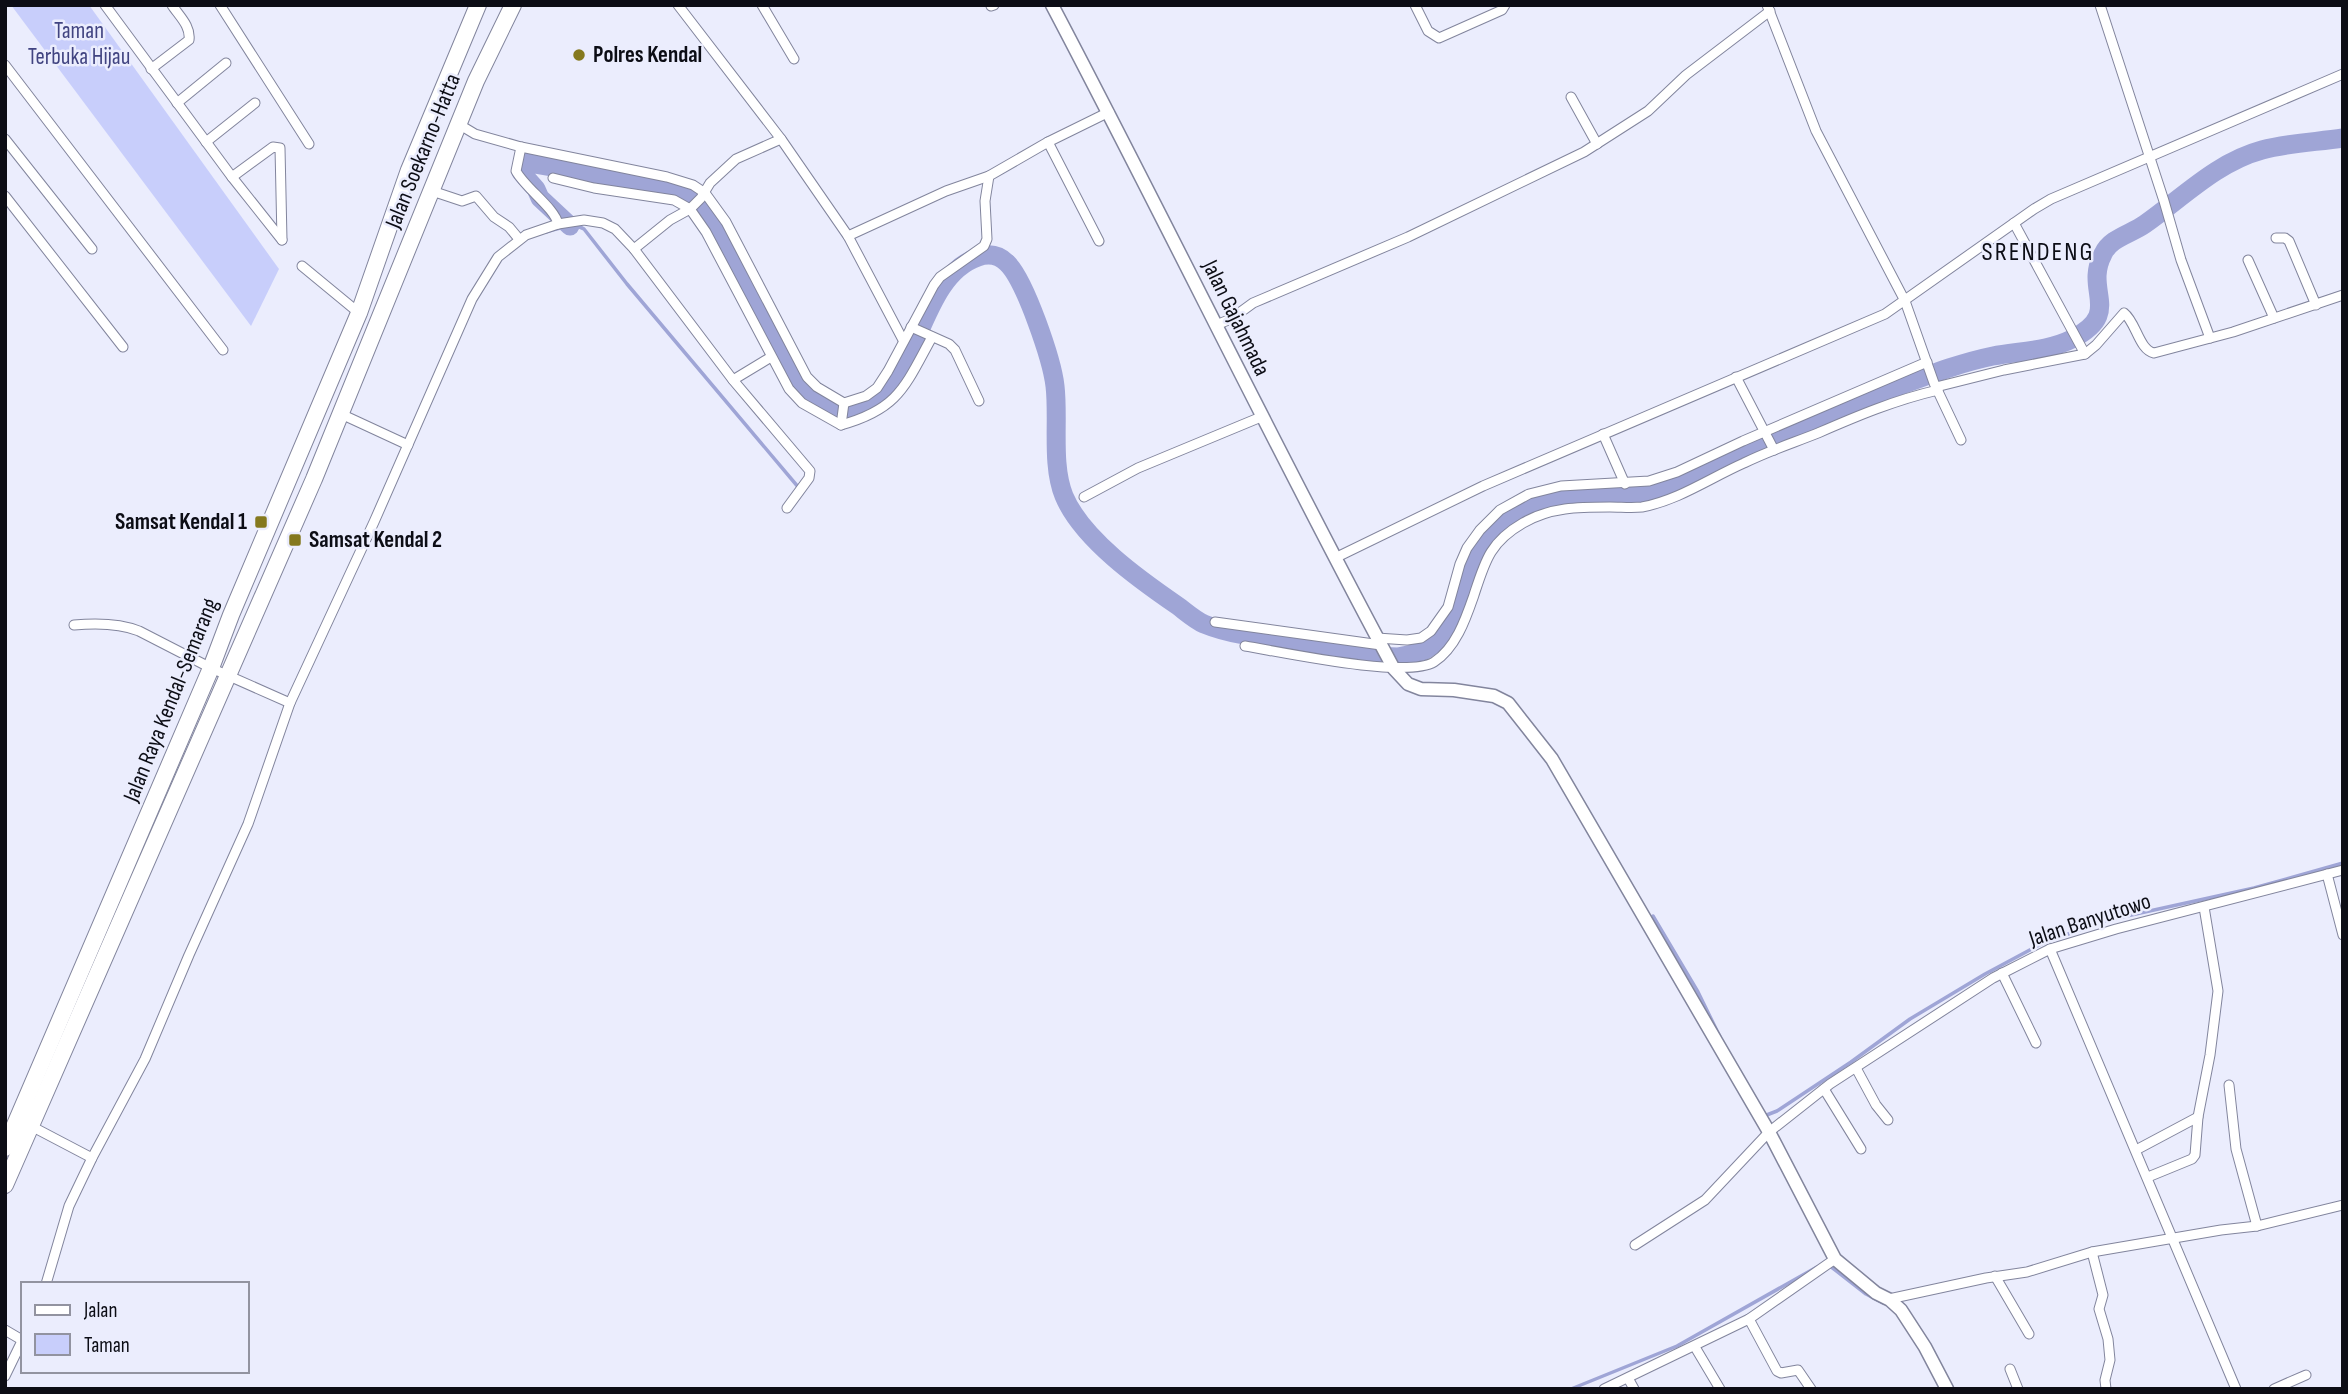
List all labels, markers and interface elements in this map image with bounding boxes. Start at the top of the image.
park label: Taman Terbuka Hijau [28,17,130,71]
place label: Polres Kendal [593,41,702,69]
marker: Polres Kendal [571,47,587,63]
street label: Jalan Soekarno-Hatta [379,70,467,233]
district label: SRENDENG [1982,237,2094,268]
street label: Jalan Gajahmada [1196,255,1276,380]
place label: Samsat Kendal 1 [115,508,247,536]
marker: Samsat Kendal 1 [253,514,269,530]
place label: Samsat Kendal 2 [309,526,442,554]
marker: Samsat Kendal 2 [287,532,303,548]
street label: Jalan Raya Kendal-Semarang [117,594,225,807]
street label: Jalan Banyutowo [2025,887,2154,953]
legend [21,1282,248,1373]
text: Jalan [83,1298,117,1323]
text: Taman [84,1333,130,1358]

